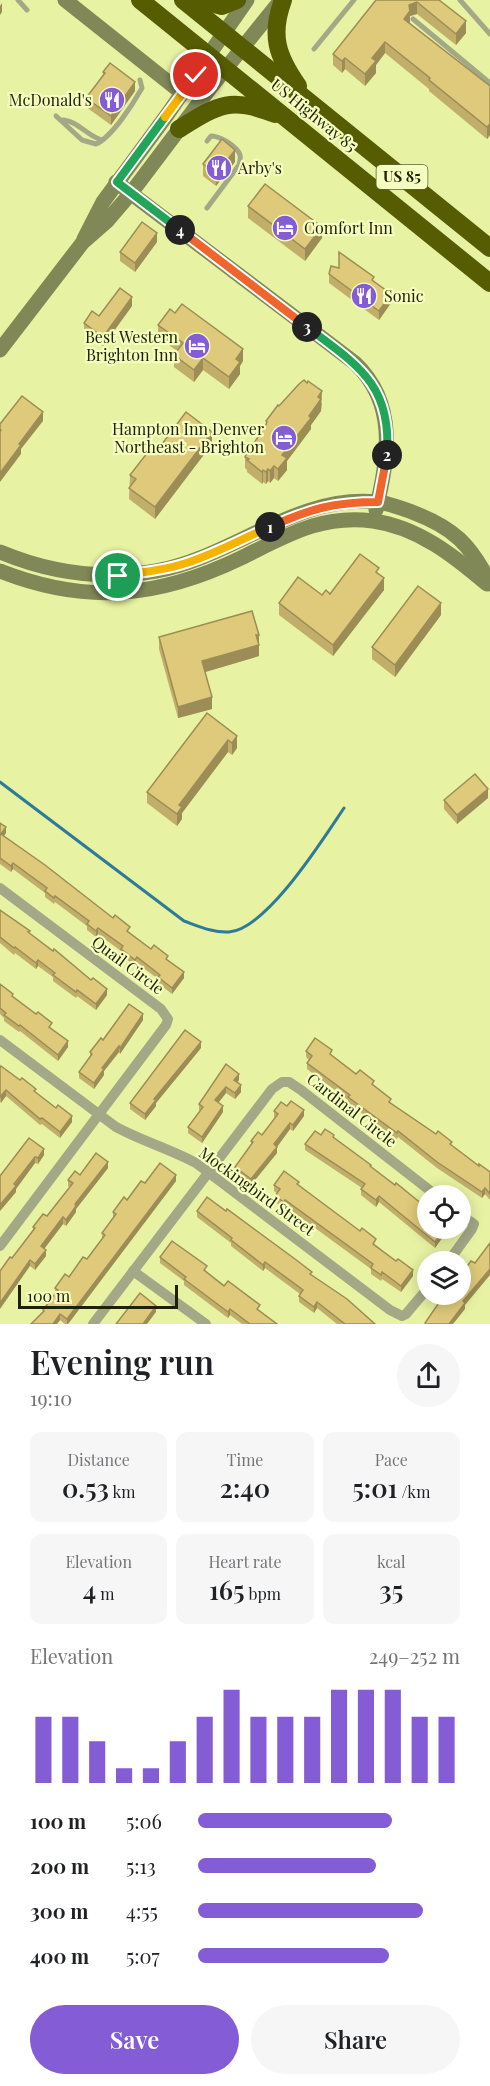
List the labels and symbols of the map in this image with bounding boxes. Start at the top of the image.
pin [170,49,221,100]
street label: US Highway 85 [267,73,362,156]
restaurant icon: McDonald's [97,85,127,115]
place label: McDonald's [9,89,92,110]
restaurant icon: Arby's [204,153,234,183]
place label: Arby's [237,157,282,178]
road number: US 85 [376,165,428,189]
hotel icon: Comfort Inn [270,213,300,243]
pin: 4 [165,215,195,245]
place label: Comfort Inn [304,217,393,238]
restaurant icon: Sonic [349,281,379,311]
place label: Sonic [384,285,424,306]
pin: 3 [292,312,322,342]
place label: Best Western Brighton Inn [85,326,178,365]
hotel icon: Best Western Brighton Inn [182,331,212,361]
place label: Hampton Inn Denver Northeast - Brighton [112,418,264,457]
hotel icon: Hampton Inn Denver Northeast - Brighton [269,423,299,453]
pin: 2 [372,440,402,470]
pin: 1 [255,512,285,542]
pin [92,550,143,601]
street label: Quail Circle [88,931,169,999]
street label: Cardinal Circle [303,1068,402,1151]
street label: Mockingbird Street [195,1141,320,1240]
scale bar [18,1282,178,1310]

